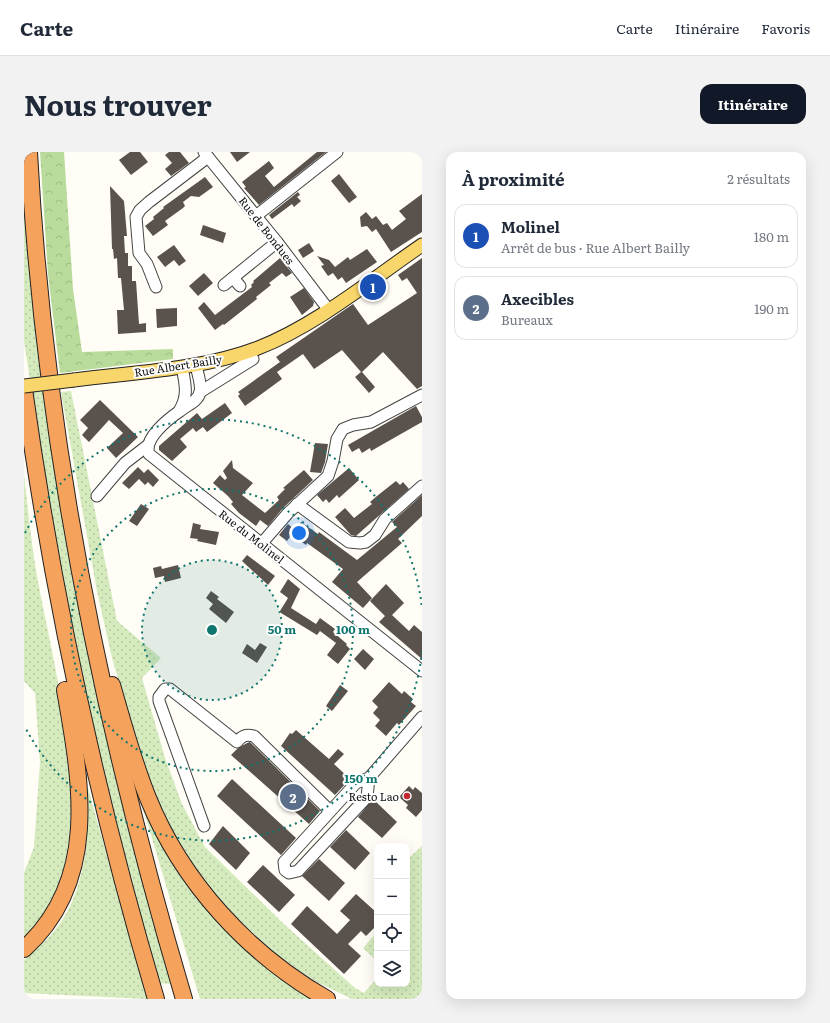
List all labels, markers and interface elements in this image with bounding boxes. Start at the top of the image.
text: Carte [20,14,73,42]
text: Carte [616,18,653,38]
text: Itinéraire [675,18,739,38]
text: Favoris [761,18,810,38]
text: Nous trouver [24,83,212,125]
button: Itinéraire [700,84,806,124]
text: À proximité [462,166,565,191]
text: 2 résultats [727,169,790,188]
street label: Rue de Bondues [236,193,298,267]
text: Molinel [501,215,560,238]
text: 1 [473,227,479,246]
text: 180 m [754,227,789,246]
text: Arrêt de bus · Rue Albert Bailly [501,238,690,257]
pin: 1 [360,272,386,302]
text: Axecibles [501,287,574,310]
text: 2 [473,299,479,318]
text: 190 m [754,299,789,318]
text: Bureaux [501,310,553,329]
street label: Rue Albert Bailly [133,350,224,380]
street label: Rue du Molinel [216,505,288,567]
your location [289,523,309,543]
text: 50 m [268,620,296,638]
text: 100 m [336,620,370,638]
centre of rings [205,623,219,637]
text: 150 m [344,769,378,787]
pin: 2 [280,782,306,812]
place label: Resto Lao [349,788,399,804]
marker: Resto Lao [402,791,412,801]
map controls [374,843,410,987]
button: + [374,843,410,879]
button: − [374,879,410,915]
button: locate [374,915,410,951]
button: layers [374,951,410,987]

